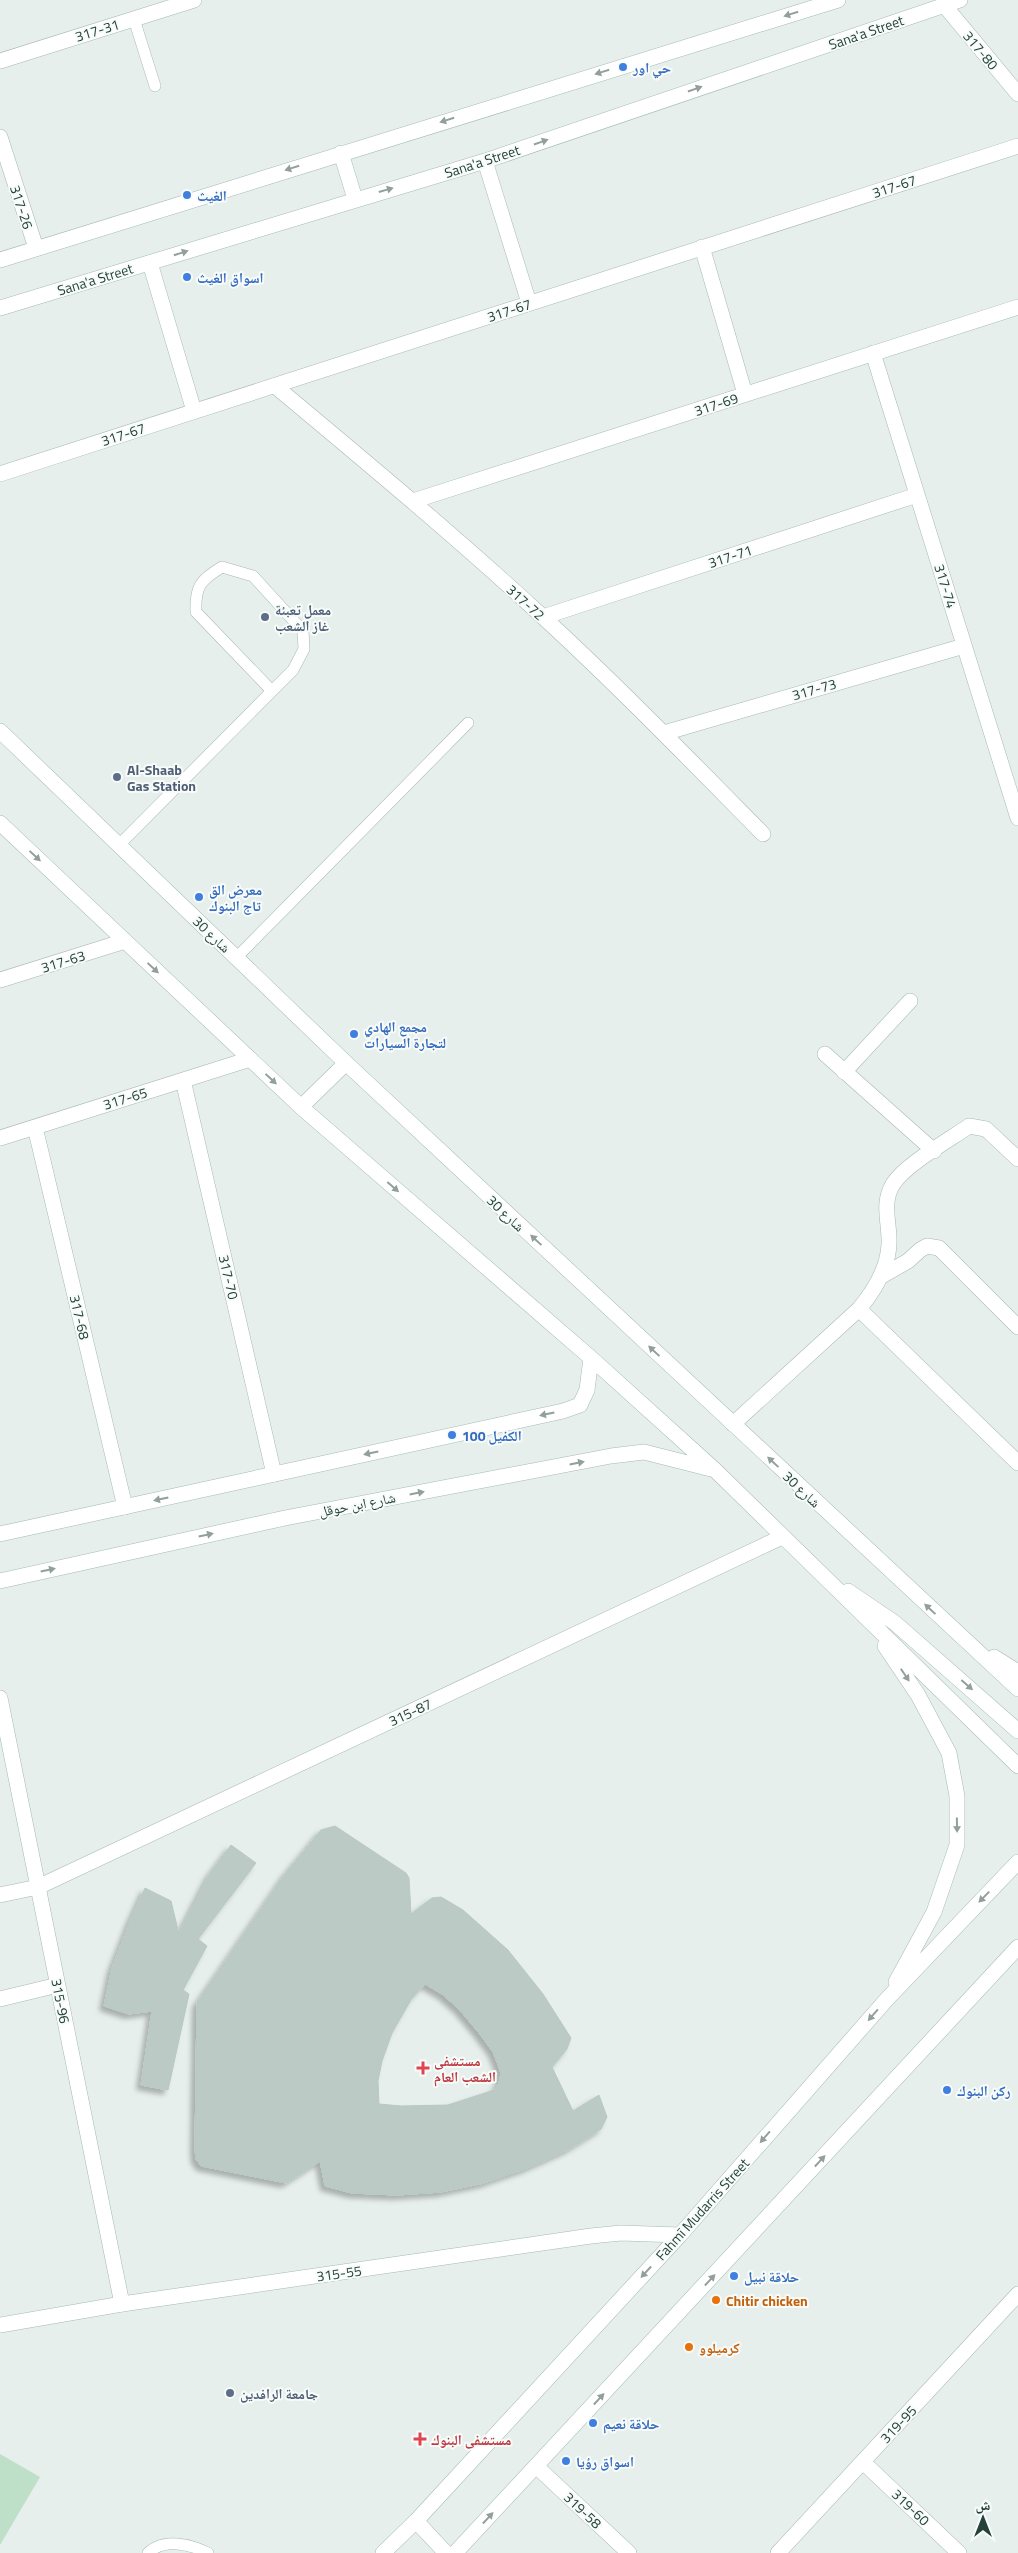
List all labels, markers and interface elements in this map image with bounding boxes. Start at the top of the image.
street label: Sana'a Street [826,9,906,55]
one-way arrow [784,11,799,19]
street label: 317-31 [72,13,122,47]
street label: 317-80 [958,26,1004,74]
place label: حي اور [632,57,671,79]
marker: حي اور [617,61,629,73]
one-way arrow [595,69,610,77]
one-way arrow [688,85,703,93]
one-way arrow [439,117,454,125]
one-way arrow [534,137,549,145]
street label: Sana'a Street [442,139,522,183]
one-way arrow [284,165,299,173]
street label: 317-67 [869,169,919,203]
street label: 317-26 [5,182,39,232]
place label: الغيث [197,185,227,206]
one-way arrow [379,186,394,194]
marker: الغيث [181,189,193,201]
one-way arrow [173,249,188,257]
street label: Sana'a Street [55,258,136,300]
place label: اسواق الغيث [197,267,264,288]
marker: اسواق الغيث [181,271,193,283]
street label: 317-67 [484,293,534,327]
street label: 317-69 [691,387,741,421]
street label: 317-67 [98,417,148,451]
street label: 317-71 [705,539,755,573]
street label: 317-74 [929,561,963,611]
street label: 317-72 [502,579,550,625]
place label: معمل تعبئة غاز الشعب [275,599,331,636]
marker: معمل تعبئة غاز الشعب [259,611,271,623]
street label: 317-73 [789,673,839,705]
place label: Al-Shaab Gas Station [127,759,196,796]
marker: Al-Shaab Gas Station [111,771,123,783]
one-way arrow [29,850,41,862]
place label: معرض الق تاج البنوك [209,879,262,916]
marker: معرض الق تاج البنوك [193,891,205,903]
street label: شارع 30 [188,911,236,957]
street label: 317-63 [38,944,88,978]
one-way arrow [147,962,159,974]
place label: مجمع الهادي لتجارة السيارات [364,1016,446,1053]
marker: مجمع الهادي لتجارة السيارات [348,1028,360,1040]
one-way arrow [265,1073,277,1085]
street label: 317-65 [100,1081,150,1115]
one-way arrow [387,1181,399,1193]
street label: شارع 30 [482,1190,530,1236]
one-way arrow [530,1234,542,1246]
street label: 317-70 [214,1253,244,1302]
street label: 317-68 [65,1293,95,1342]
one-way arrow [649,1345,661,1357]
one-way arrow [538,1411,554,1419]
place label: الكفيل 100 [462,1425,522,1446]
marker: الكفيل 100 [446,1429,458,1441]
one-way arrow [363,1449,378,1457]
one-way arrow [768,1456,780,1468]
one-way arrow [569,1458,585,1466]
street label: شارع 30 [778,1466,826,1512]
street label: شارع ابن حوقل [317,1486,397,1522]
one-way arrow [410,1489,425,1497]
one-way arrow [153,1495,168,1503]
one-way arrow [199,1531,215,1539]
one-way arrow [40,1566,55,1574]
one-way arrow [925,1603,937,1615]
one-way arrow [900,1668,910,1682]
one-way arrow [960,1680,973,1691]
street label: 315-87 [385,1693,435,1731]
one-way arrow [953,1818,961,1834]
one-way arrow [978,1891,990,1903]
street label: 315-96 [46,1977,76,2025]
one-way arrow [867,2009,878,2022]
place label: مستشفى الشعب العام [434,2050,496,2087]
marker: مستشفى الشعب العام [416,2061,430,2075]
place label: ركن البنوك [957,2080,1011,2101]
marker: ركن البنوك [941,2084,953,2096]
one-way arrow [760,2131,771,2144]
street label: Fahmī Mudarris Street [650,2153,754,2265]
one-way arrow [814,2155,826,2167]
street label: 315-55 [315,2259,363,2287]
one-way arrow [640,2266,652,2278]
place label: حلاقة نبيل [744,2266,799,2287]
marker: حلاقة نبيل [728,2270,740,2282]
one-way arrow [704,2274,716,2286]
place label: Chitir chicken [726,2290,808,2311]
marker: Chitir chicken [710,2294,722,2306]
place label: كرميلوو [699,2337,740,2358]
marker: كرميلوو [683,2341,695,2353]
place label: جامعة الرافدين [240,2383,318,2404]
marker: جامعة الرافدين [224,2387,236,2399]
one-way arrow [593,2393,605,2405]
street label: 319-95 [875,2400,921,2448]
place label: حلاقة نعيم [603,2413,659,2434]
marker: حلاقة نعيم [587,2417,599,2429]
place label: مستشفى البنوك [431,2429,511,2450]
marker: مستشفى البنوك [413,2432,427,2446]
place label: اسواق رؤيا [576,2451,634,2472]
marker: اسواق رؤيا [560,2455,572,2467]
street label: 319-60 [887,2484,935,2530]
street label: 319-58 [559,2487,607,2533]
north arrow [958,2493,1008,2543]
text: ش [976,2494,991,2515]
one-way arrow [482,2512,494,2524]

